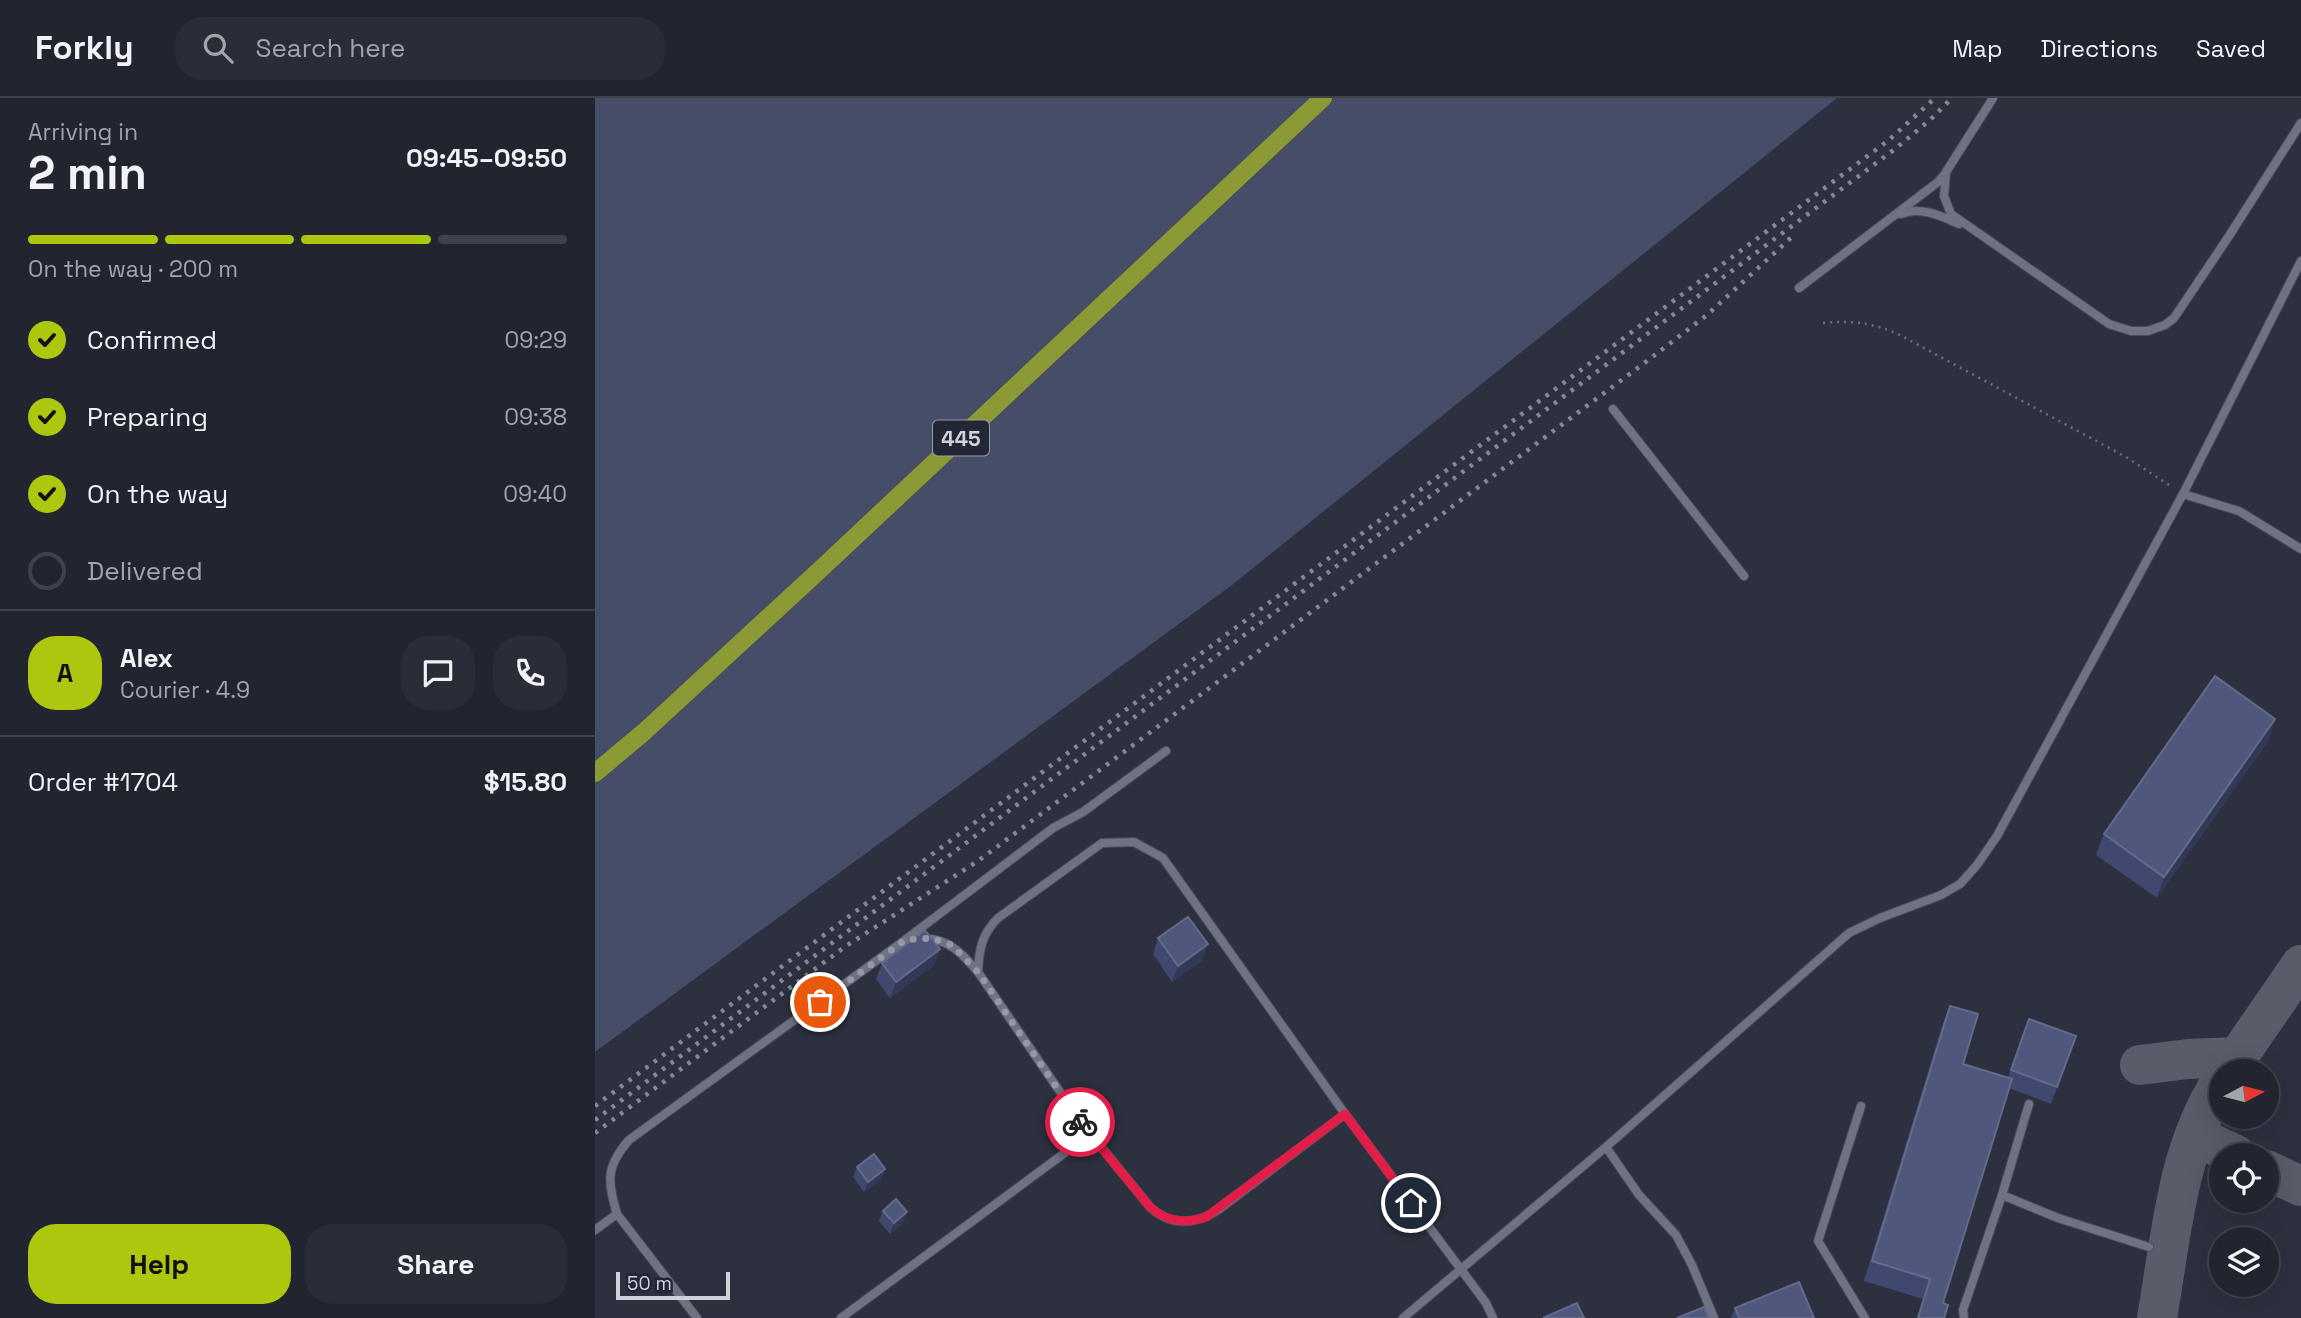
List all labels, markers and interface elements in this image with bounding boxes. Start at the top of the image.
search box [175,17,665,80]
text: Forkly [35,27,133,69]
icon: search [199,29,237,67]
text: Search here [255,31,405,65]
text: Map [1952,33,2002,64]
text: Directions [2040,33,2158,64]
text: Saved [2196,33,2266,64]
text: Arriving in [28,117,138,147]
text: 09:45–09:50 [406,141,567,175]
text: 2 min [28,144,147,202]
text: On the way · 200 m [28,254,238,284]
icon: check [28,321,66,359]
text: Confirmed [87,323,217,357]
text: 09:29 [504,325,567,355]
icon: check [28,398,66,436]
text: Preparing [87,400,208,434]
text: 09:38 [504,402,567,432]
road number: 445 [933,420,989,456]
icon: check [28,475,66,513]
text: On the way [87,477,228,511]
text: 09:40 [503,479,567,509]
text: Delivered [87,554,203,588]
button: chat [401,636,475,710]
button: phone [493,636,567,710]
text: Alex [120,641,173,675]
text: A [57,656,73,690]
text: Courier · 4.9 [120,675,250,705]
text: Order #1704 [28,765,178,799]
text: $15.80 [484,765,567,799]
pin [790,972,850,1032]
icon: bag [801,983,839,1021]
north arrow [2209,1059,2279,1129]
map controls [2209,1059,2279,1297]
courier [1045,1087,1115,1157]
icon: bike [1061,1103,1099,1141]
button: locate [2209,1143,2279,1213]
pin [1381,1173,1441,1233]
icon: home [1392,1184,1430,1222]
button: Help [28,1224,291,1304]
button: Share [305,1224,567,1304]
button: layers [2209,1227,2279,1297]
scale bar [616,1269,730,1301]
text: 50 m [627,1271,672,1296]

